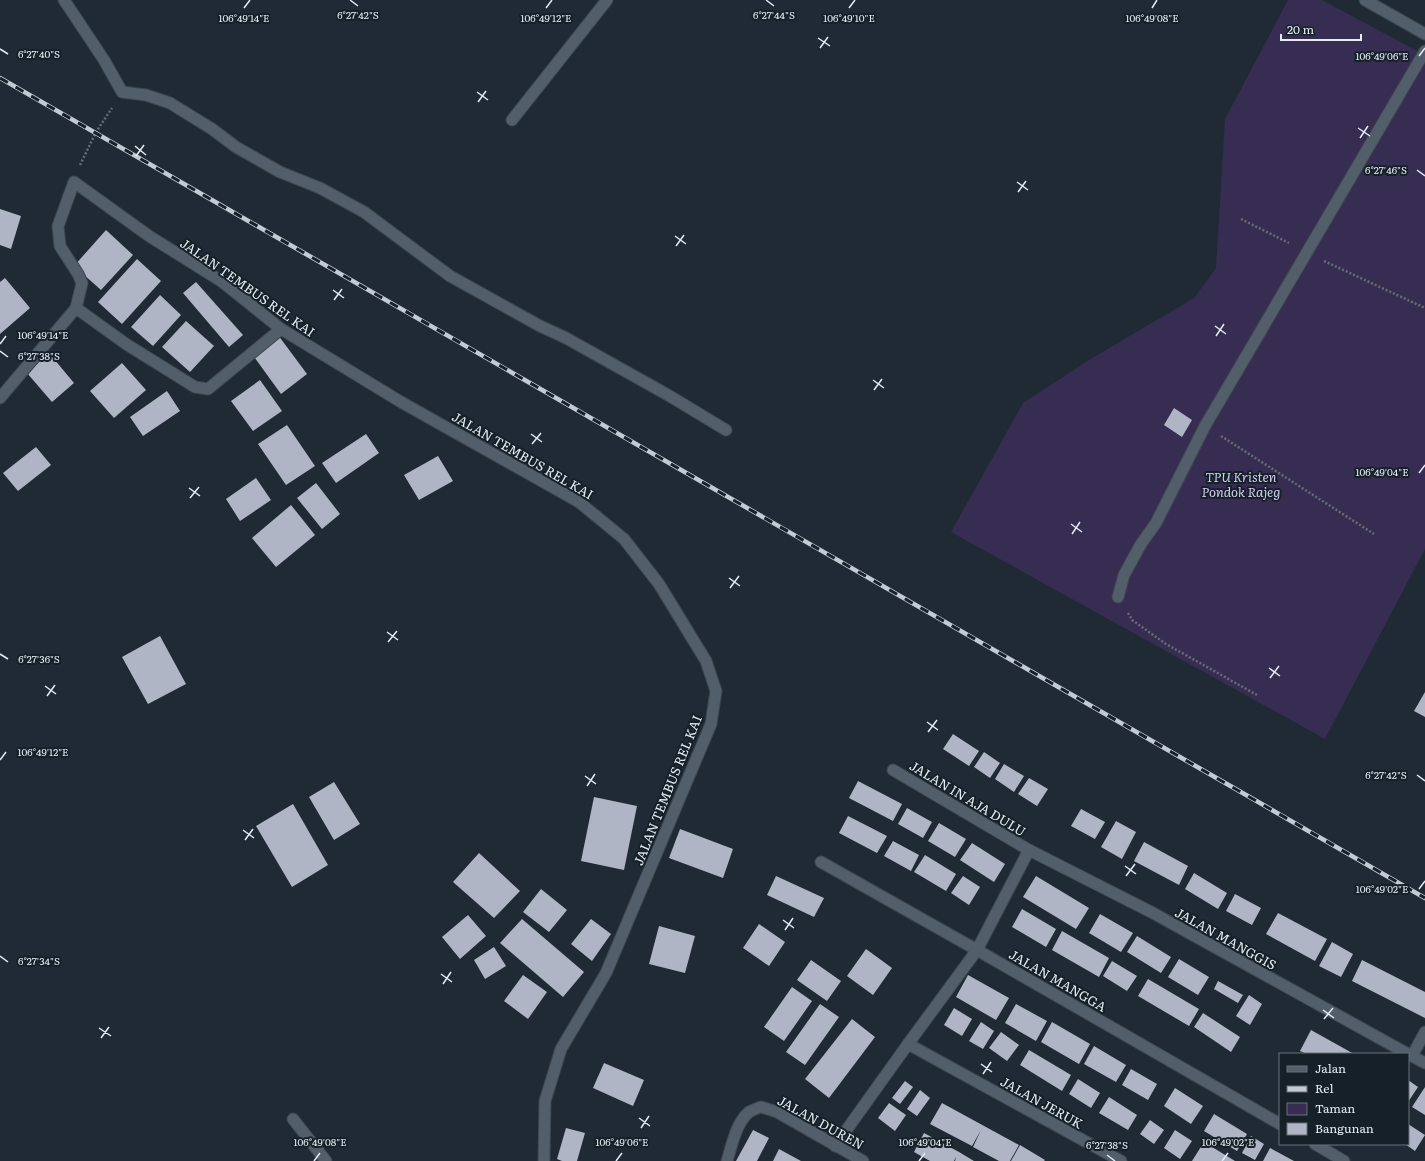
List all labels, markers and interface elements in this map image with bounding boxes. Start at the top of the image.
text: 6°27'42"S [337,7,379,22]
text: 6°27'44"S [753,7,795,22]
text: 106°49'14"E [218,10,270,25]
text: 106°49'12"E [521,10,571,25]
text: 106°49'10"E [823,10,875,25]
text: 106°49'08"E [1125,10,1179,25]
scale bar [1281,16,1361,42]
text: 20 m [1287,20,1314,38]
text: 6°27'40"S [18,46,60,61]
text: 106°49'06"E [1356,48,1408,63]
text: 6°27'46"S [1365,162,1407,177]
street label: JALAN TEMBUS REL KAI [177,233,319,341]
text: 106°49'14"E [17,327,69,342]
text: 6°27'38"S [18,348,60,363]
street label: JALAN TEMBUS REL KAI [449,407,597,503]
text: 106°49'04"E [1355,464,1409,479]
park label: TPU Kristen Pondok Rajeg [1202,467,1280,501]
text: 6°27'36"S [18,651,60,666]
street label: JALAN TEMBUS REL KAI [628,712,706,868]
text: 106°49'12"E [18,744,68,759]
street label: JALAN IN AJA DULU [906,756,1030,840]
text: 6°27'42"S [1365,767,1407,782]
text: 106°49'02"E [1356,881,1408,896]
street label: JALAN MANGGIS [1172,902,1280,974]
street label: JALAN MANGGA [1006,944,1111,1016]
text: 6°27'34"S [18,953,60,968]
legend [1279,1053,1409,1145]
text: Jalan [1315,1059,1346,1077]
street label: JALAN JERUK [997,1071,1087,1133]
text: Rel [1315,1079,1333,1097]
street label: JALAN DUREN [774,1090,868,1154]
text: Taman [1315,1099,1355,1117]
text: Bangunan [1315,1119,1374,1137]
text: 106°49'08"E [293,1134,347,1149]
text: 106°49'06"E [596,1134,648,1149]
text: 106°49'04"E [898,1134,952,1149]
text: 106°49'02"E [1202,1134,1254,1149]
text: 6°27'38"S [1086,1137,1128,1152]

